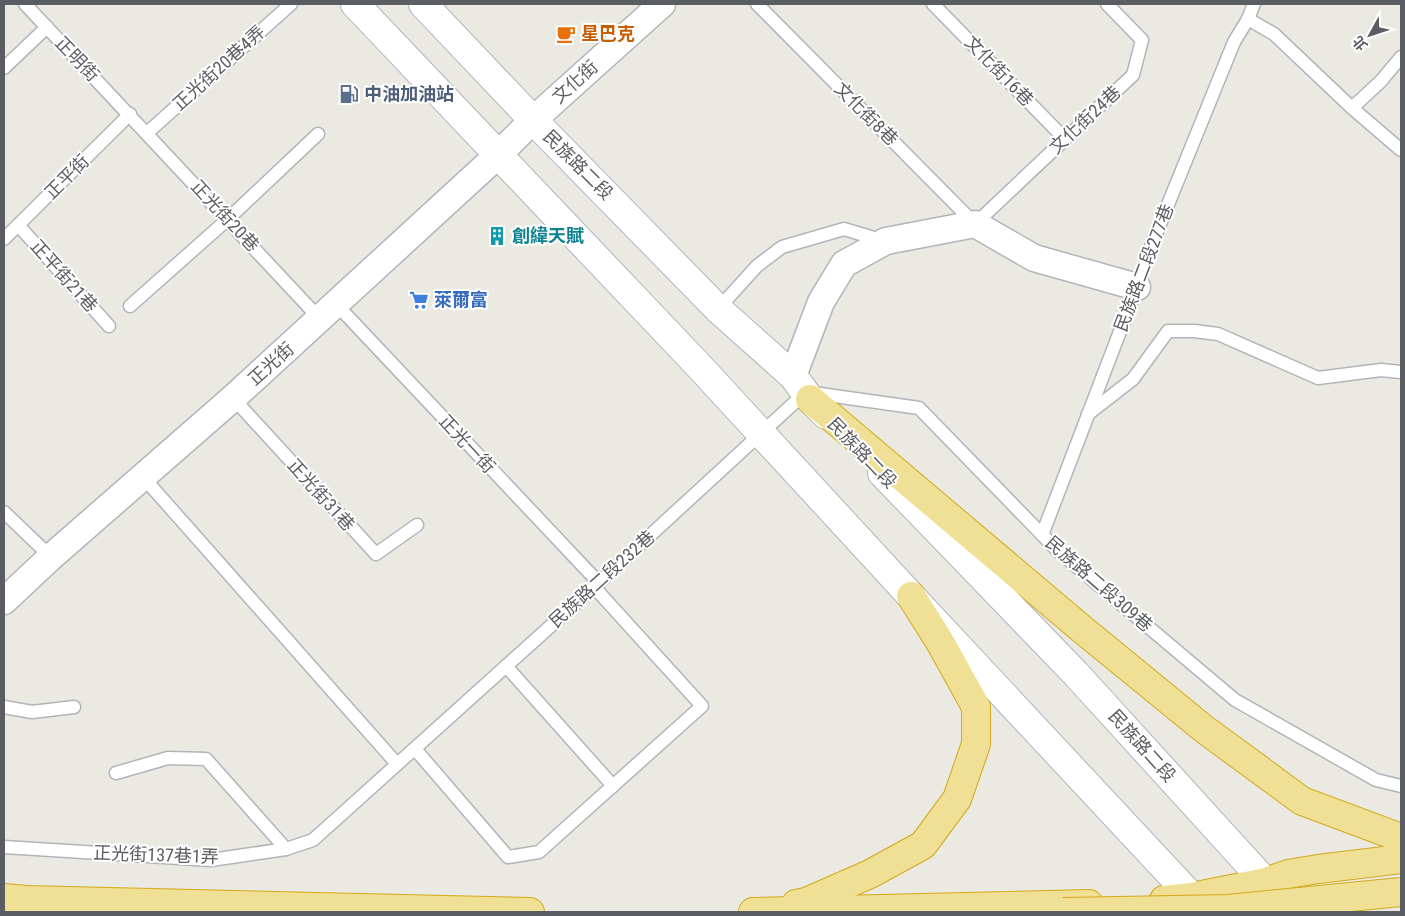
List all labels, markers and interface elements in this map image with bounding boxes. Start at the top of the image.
north arrow [1345,10,1395,60]
street label: 正光街20巷4弄 [168,21,269,114]
cafe icon: 星巴克 [555,23,577,45]
place label: 星巴克 [581,23,635,44]
street label: 文化街16巷 [961,31,1038,110]
street label: 正明街 [51,32,104,85]
text: 北 [1349,33,1371,54]
street label: 文化街 [548,56,602,107]
street label: 文化街8巷 [830,78,902,150]
street label: 文化街24巷 [1045,81,1125,158]
fuel station icon: 中油加油站 [338,83,360,105]
place label: 中油加油站 [364,83,454,104]
street label: 民族路二段 [539,125,618,204]
street label: 正平街 [40,150,93,203]
street label: 正光街20巷 [187,176,264,256]
street label: 民族路二段277巷 [1110,201,1177,334]
building icon: 創緯天賦 [486,225,508,247]
place label: 創緯天賦 [512,225,584,246]
street label: 正平街21巷 [27,235,102,316]
supermarket icon: 萊爾富 [408,289,430,311]
place label: 萊爾富 [434,289,488,310]
street label: 正光街 [244,338,298,389]
street label: 正光一街 [435,410,500,477]
street label: 民族路二段 [824,413,901,492]
street label: 正光街31巷 [284,454,359,535]
street label: 民族路二段232巷 [545,526,659,631]
street label: 民族路二段309巷 [1042,532,1157,636]
street label: 民族路二段 [1104,705,1180,786]
street label: 正光街137巷1弄 [93,842,219,867]

